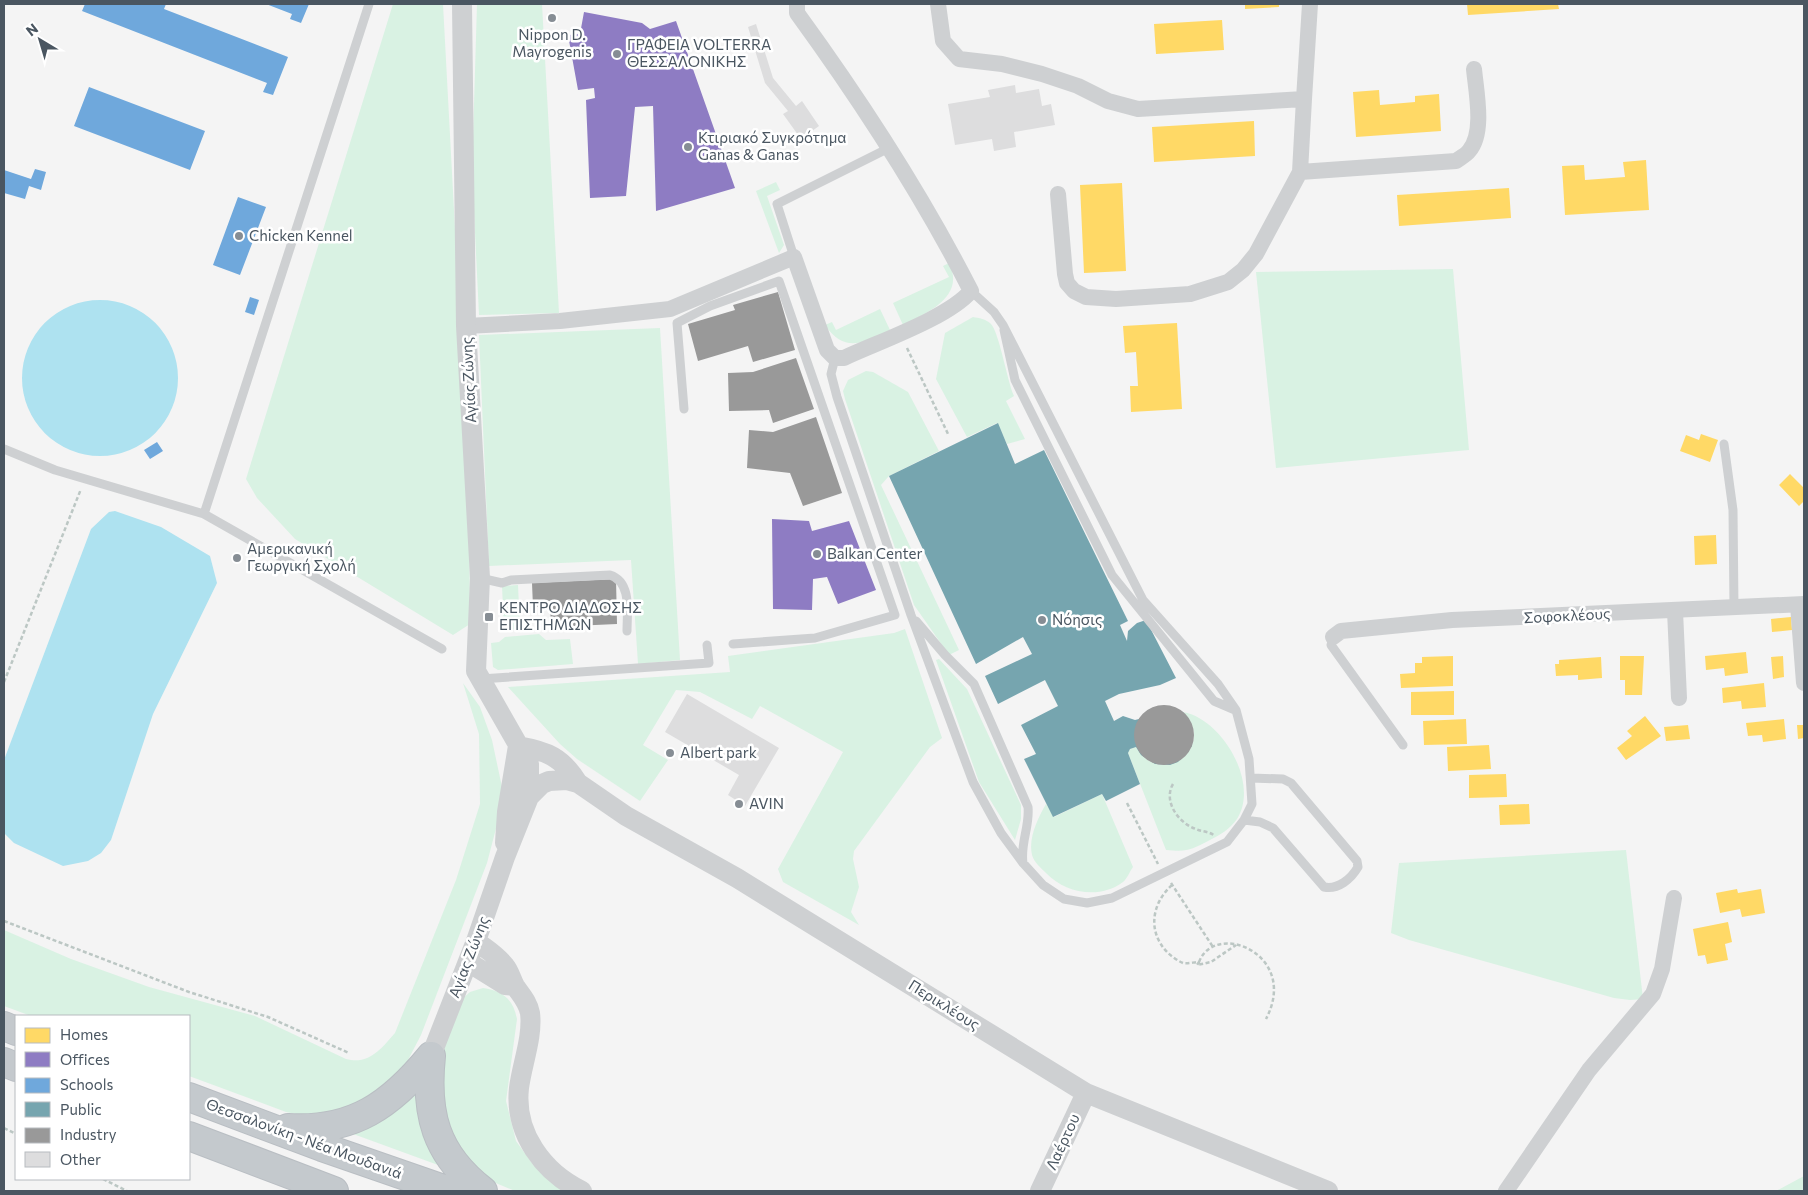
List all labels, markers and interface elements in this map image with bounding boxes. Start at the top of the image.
marker: Nippon D. Mayrogenis [546,12,558,24]
north arrow [15,15,65,65]
text: N [22,19,41,39]
place label: Nippon D. Mayrogenis [512,25,592,60]
place label: ΓΡΑΦΕΙΑ VOLTERRA ΘΕΣΣΑΛΟΝΙΚΗΣ [627,35,771,70]
marker: ΓΡΑΦΕΙΑ VOLTERRA ΘΕΣΣΑΛΟΝΙΚΗΣ [611,48,623,60]
place label: Κτιριακό Συγκρότημα Ganas & Ganas [698,128,846,163]
marker: Κτιριακό Συγκρότημα Ganas & Ganas [682,141,694,153]
place label: Chicken Kennel [249,226,353,244]
marker: Chicken Kennel [233,230,245,242]
street label: Αγίας Ζώνης [457,337,479,424]
place label: Αμερικανική Γεωργική Σχολή [247,539,356,574]
place label: Balkan Center [827,544,923,562]
marker: Balkan Center [811,548,823,560]
marker: Αμερικανική Γεωργική Σχολή [231,552,243,564]
place label: ΚΕΝΤΡΟ ΔΙΑΔΟΣΗΣ ΕΠΙΣΤΗΜΩΝ [499,598,642,633]
street label: Σοφοκλέους [1523,604,1611,626]
place label: Νόησις [1052,610,1102,628]
marker: ΚΕΝΤΡΟ ΔΙΑΔΟΣΗΣ ΕΠΙΣΤΗΜΩΝ [483,611,495,623]
marker: Νόησις [1036,614,1048,626]
place label: Albert park [680,743,757,761]
marker: Albert park [664,747,676,759]
place label: AVIN [749,794,784,812]
marker: AVIN [733,798,745,810]
street label: Αγίας Ζώνης [444,913,492,1000]
street label: Περικλέους [906,975,983,1033]
legend [15,1015,190,1180]
text: Homes [60,1025,108,1043]
text: Offices [60,1050,110,1068]
text: Schools [60,1075,114,1093]
street label: Θεσσαλονίκη - Νέα Μουδανιά [204,1094,405,1182]
text: Public [60,1100,102,1118]
street label: Λαέρτου [1041,1111,1083,1173]
text: Industry [60,1125,117,1143]
text: Other [60,1150,101,1168]

